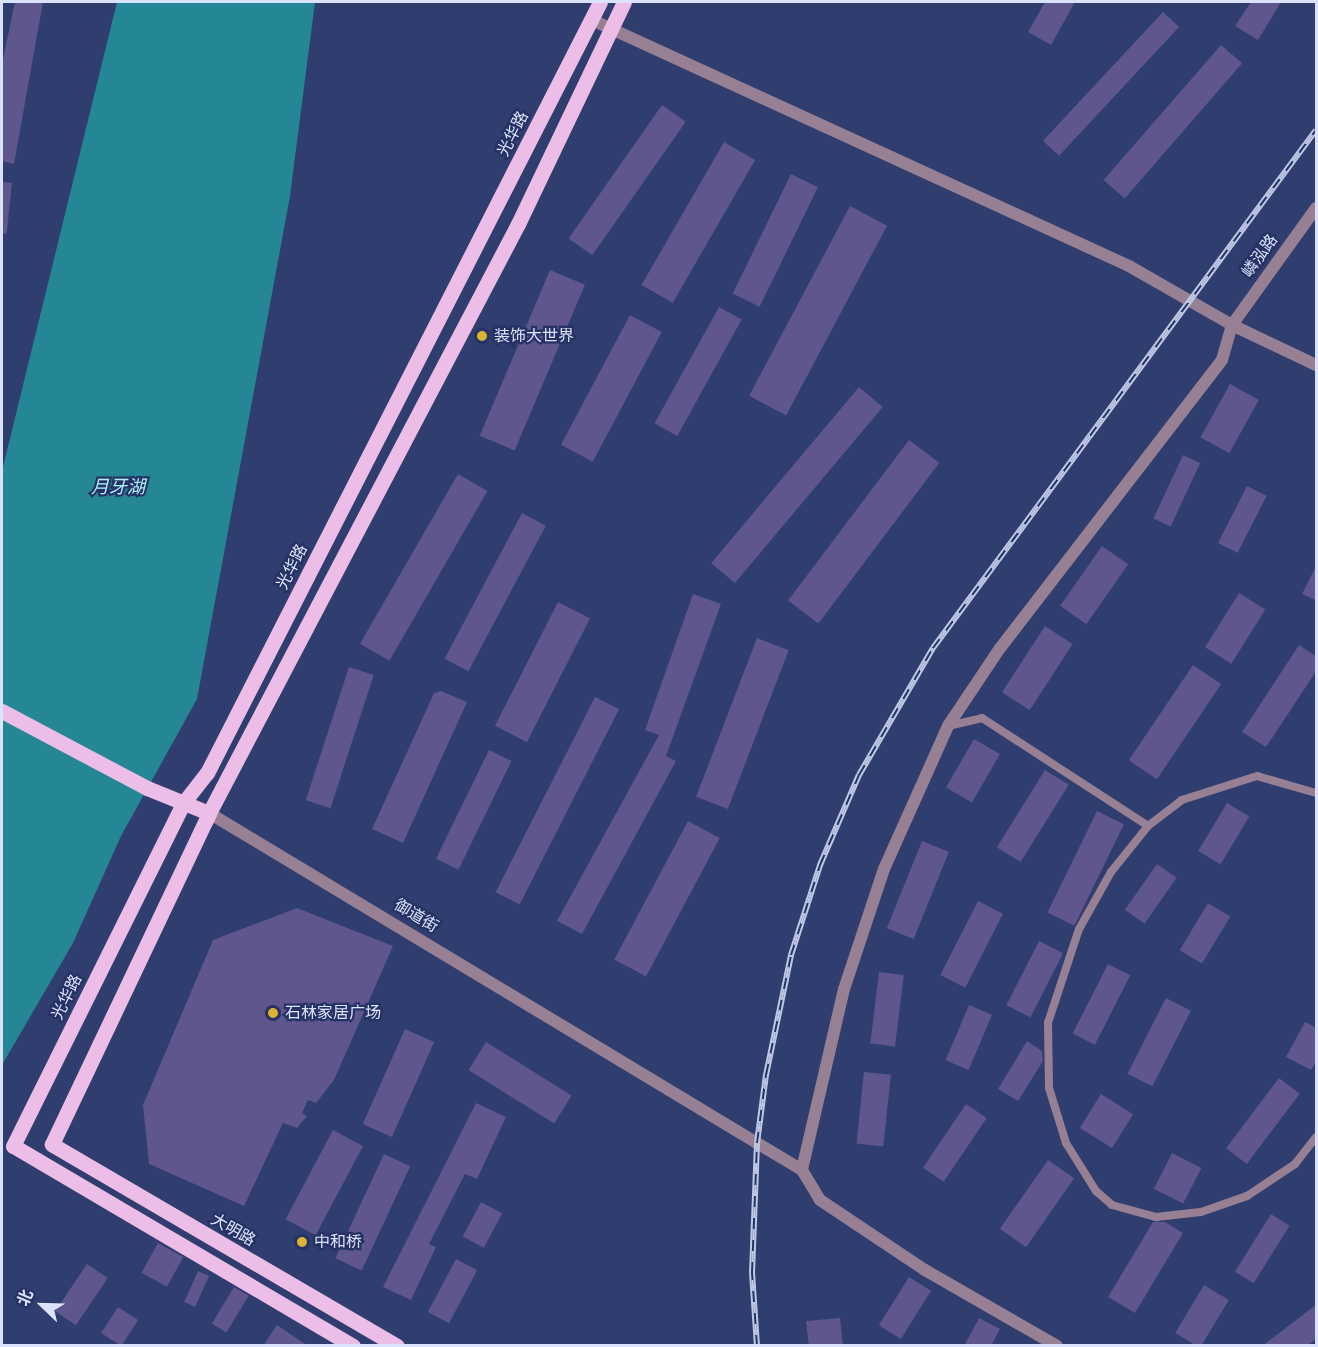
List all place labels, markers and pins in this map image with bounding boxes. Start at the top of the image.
place label: 装饰大世界 [494,326,574,346]
marker: 装饰大世界 [475,329,489,343]
place label: 石林家居广场 [285,1003,381,1023]
marker: 石林家居广场 [266,1006,280,1020]
place label: 中和桥 [314,1232,362,1252]
marker: 中和桥 [295,1235,309,1249]

